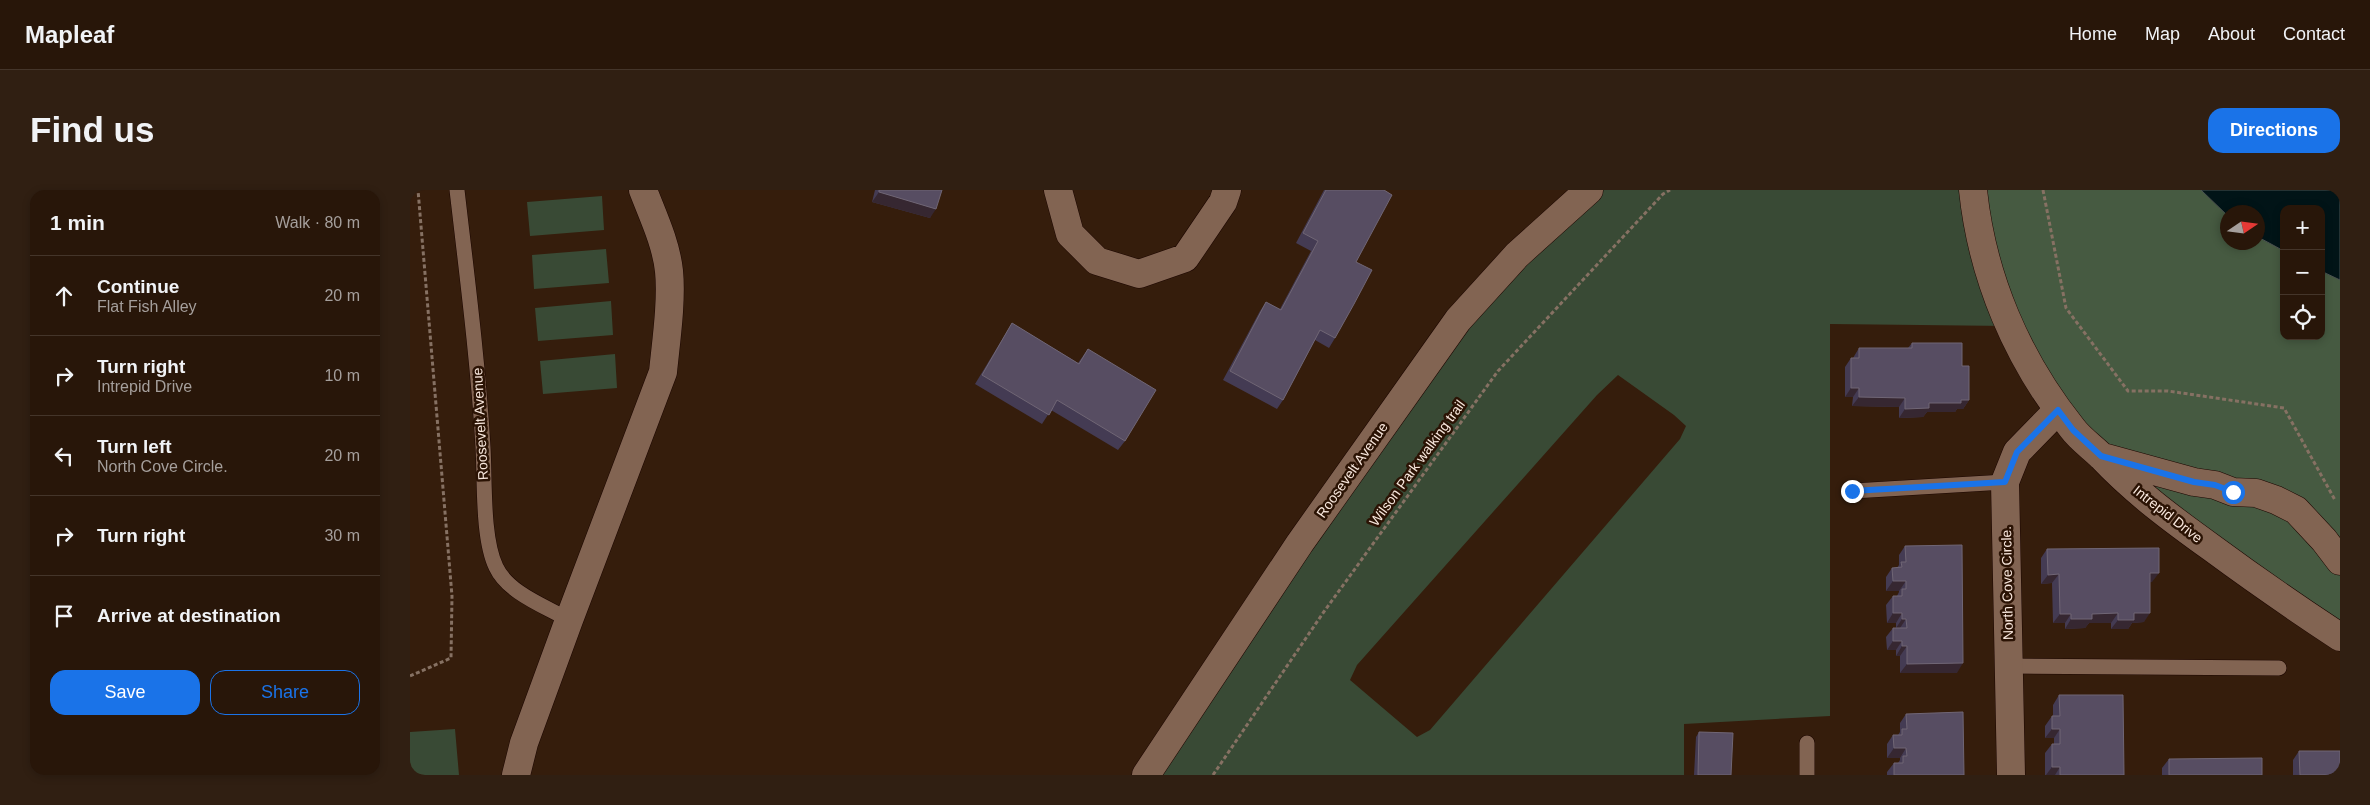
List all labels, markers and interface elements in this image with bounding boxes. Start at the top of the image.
text: Mapleaf [25,21,114,48]
text: Home [2069,24,2117,44]
text: Map [2145,24,2180,44]
text: About [2208,24,2255,44]
text: Contact [2283,24,2345,44]
button: Directions [2208,108,2340,153]
text: Find us [30,110,154,149]
north arrow [2220,205,2265,250]
map controls [2280,205,2325,340]
button: + [2280,205,2325,250]
text: 1 min [50,211,105,234]
text: Walk · 80 m [275,214,360,231]
button: − [2280,250,2325,295]
text: Continue [97,276,179,297]
icon: ahead [50,282,78,310]
text: 20 m [324,287,360,304]
button: locate [2280,295,2325,340]
text: Flat Fish Alley [97,298,197,315]
text: Turn right [97,356,185,377]
icon: right [50,362,78,390]
text: 10 m [324,367,360,384]
street label: Roosevelt Avenue [469,367,491,481]
text: Intrepid Drive [97,378,192,395]
street label: Wilson Park walking trail [1366,397,1468,529]
street label: Roosevelt Avenue [1313,419,1391,521]
text: Turn left [97,436,172,457]
icon: left [50,442,78,470]
text: 20 m [324,447,360,464]
text: North Cove Circle. [97,458,228,475]
route end [1841,480,1864,503]
route start [2222,481,2245,504]
street label: Intrepid Drive [2130,482,2206,546]
icon: right [50,522,78,550]
text: Turn right [97,525,185,546]
street label: North Cove Circle. [1998,526,2016,640]
text: 30 m [324,527,360,544]
icon: arrive [50,602,78,630]
text: Arrive at destination [97,605,281,626]
button: Save [50,670,200,715]
button: Share [210,670,360,715]

